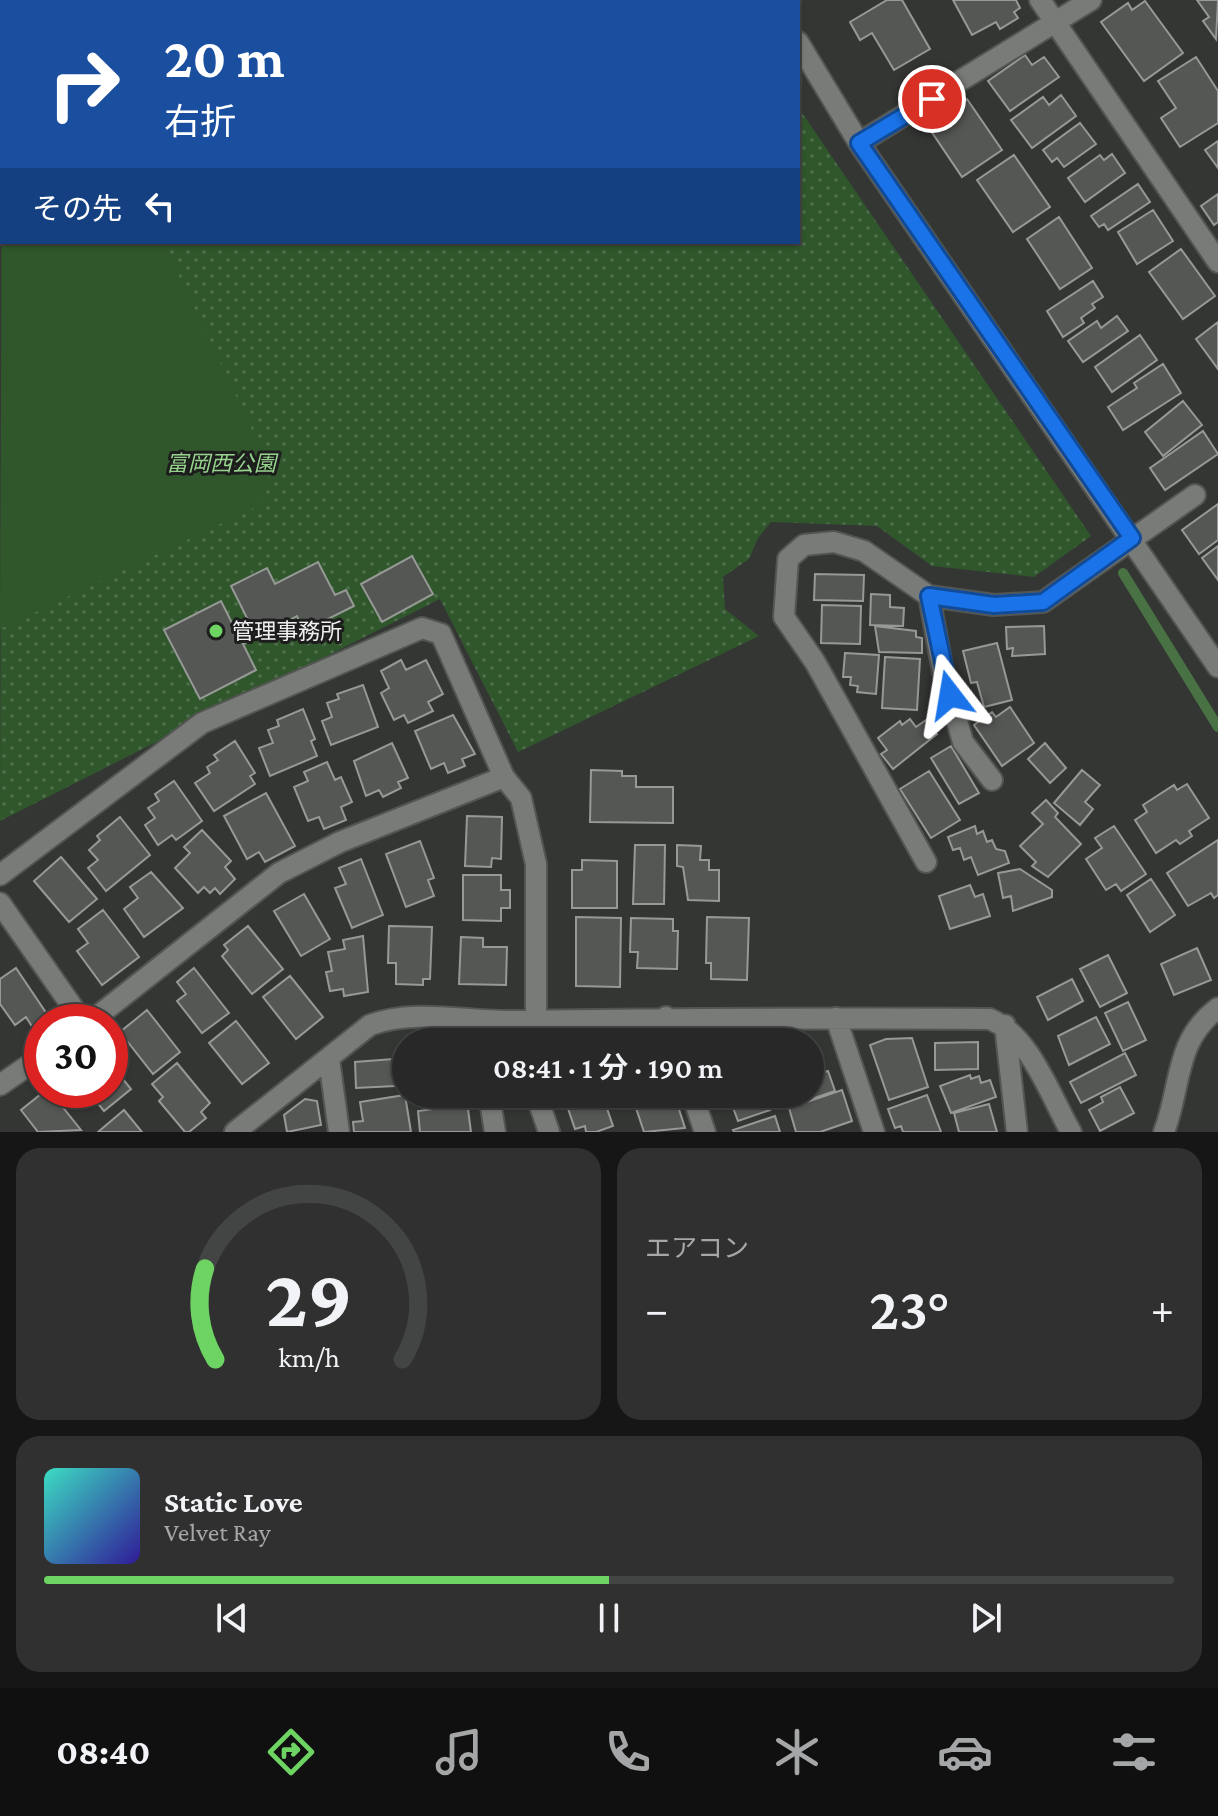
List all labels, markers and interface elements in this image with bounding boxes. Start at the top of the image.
text: 20 m [164,27,285,89]
icon: right [32,32,136,136]
pin [898,65,966,133]
icon: arrive [910,77,954,121]
text: 右折 [164,102,236,142]
icon: left [138,184,182,228]
text: その先 [32,192,122,225]
park label: 富岡西公園 [166,451,279,476]
place label: 管理事務所 [232,619,342,644]
marker: 管理事務所 [207,622,225,640]
position arrow [908,653,992,737]
speed limit sign: 30 [24,1004,128,1108]
text: 08:41 · 1 分 · 190 m [493,1051,723,1084]
text: エアコン [645,1234,749,1263]
text: 29 [265,1251,352,1344]
text: 23° [869,1275,950,1342]
text: − [645,1285,668,1333]
text: + [1151,1285,1174,1333]
text: km/h [278,1341,339,1373]
text: Static Love [164,1485,303,1518]
text: Velvet Ray [164,1518,271,1547]
icon: previous [210,1596,254,1640]
icon: pause [587,1596,631,1640]
icon: next [964,1596,1008,1640]
icon: directions [263,1724,319,1780]
icon: music [431,1724,487,1780]
icon: phone [600,1724,656,1780]
icon: climate [769,1724,825,1780]
icon: car [937,1724,993,1780]
icon: filters [1106,1724,1162,1780]
text: 08:40 [56,1732,150,1772]

